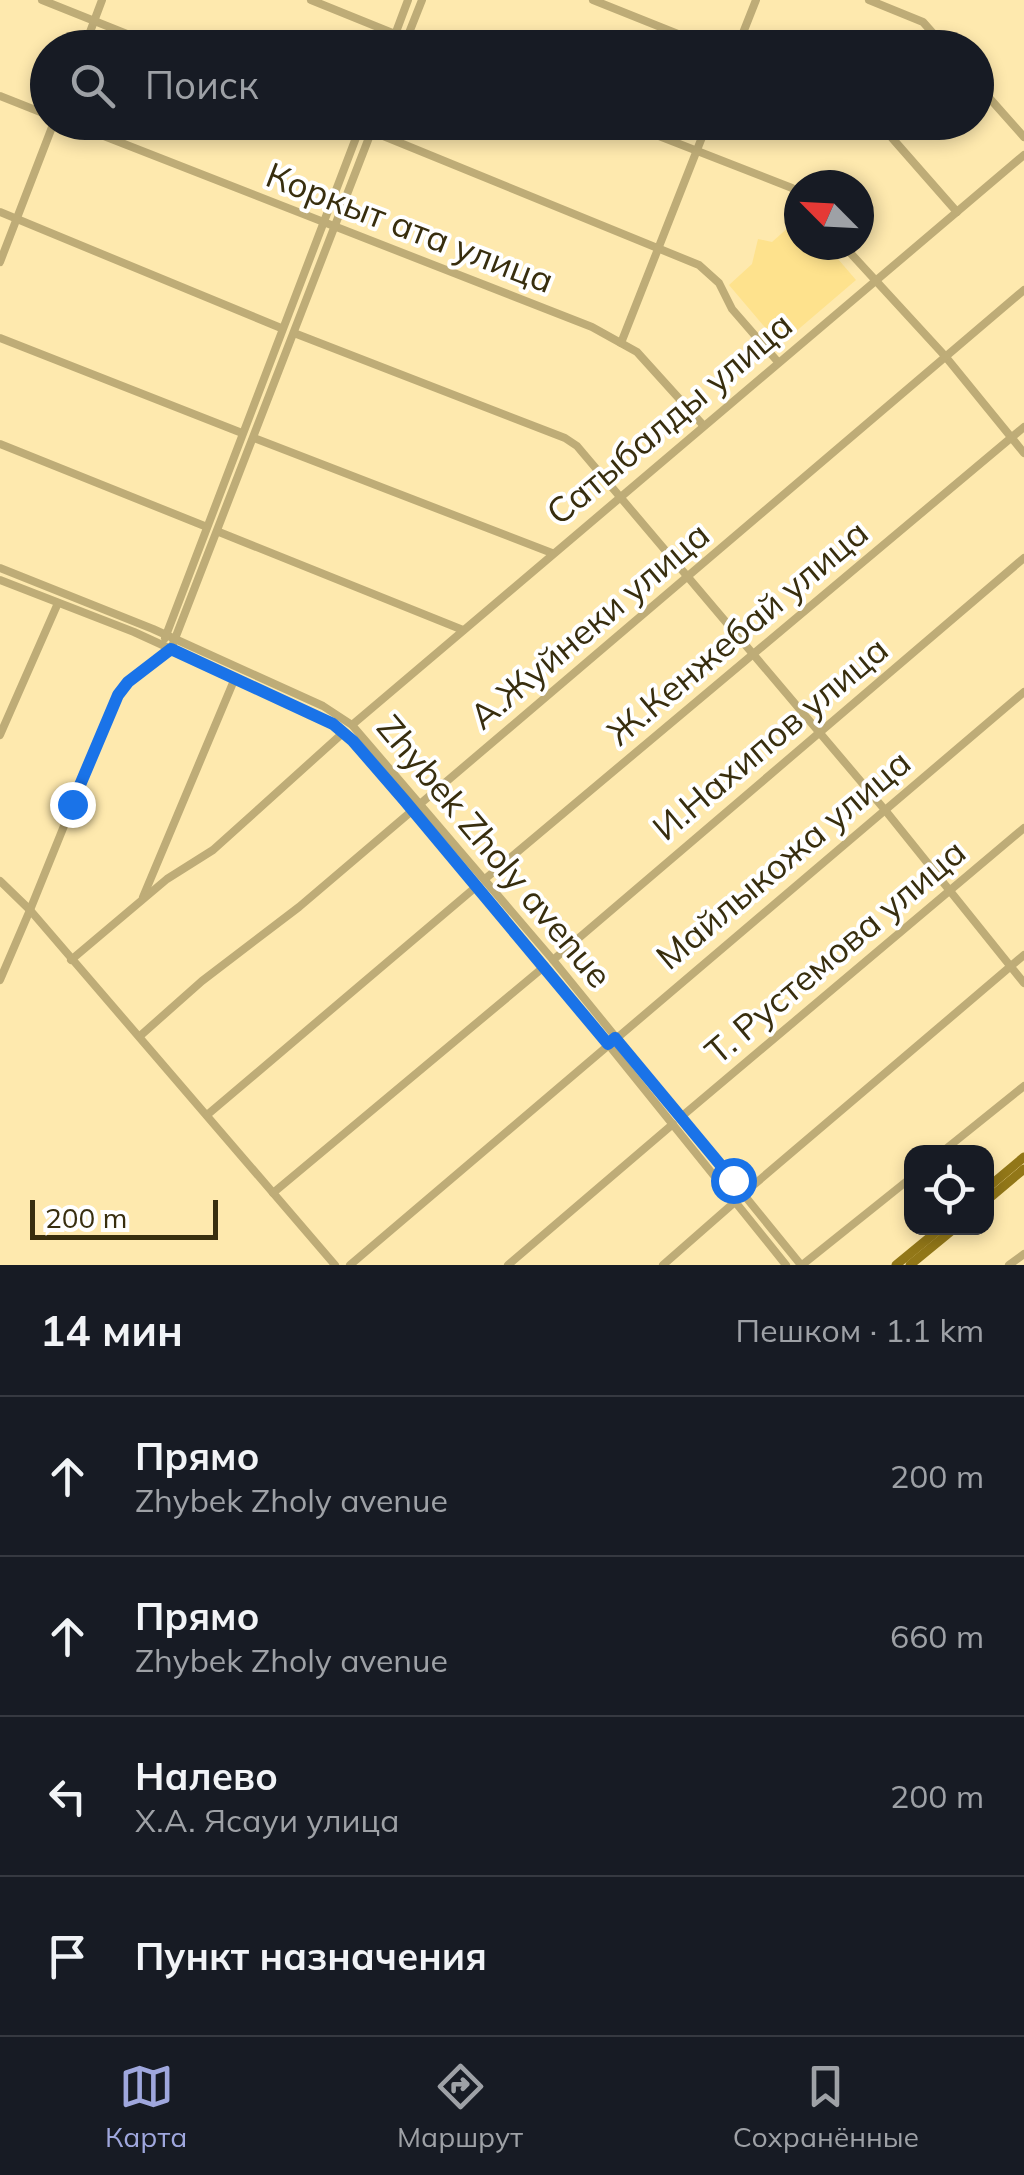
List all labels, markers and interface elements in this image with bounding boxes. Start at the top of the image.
search box [30,30,994,140]
icon: search [65,58,120,113]
text: Поиск [145,61,258,109]
street label: Коркыт ата улица [260,152,560,302]
north arrow [784,170,874,260]
street label: Сатыбалды улица [537,302,801,534]
street label: Ж.Кенжебай улица [597,510,877,754]
street label: А.Жуйнеки улица [460,512,718,738]
street label: И.Нахипов улица [643,627,897,849]
street label: Zhybek Zholy avenue [368,706,622,996]
street label: Майлыкожа улица [647,740,919,978]
route end [50,782,96,828]
street label: Т. Рустемова улица [696,829,974,1073]
map controls [904,1145,994,1235]
button: locate [904,1145,994,1235]
route start [711,1158,757,1204]
scale bar [30,1195,218,1240]
text: 200 m [45,1200,127,1235]
text: 14 мин [40,1304,183,1357]
text: Пешком · 1.1 km [736,1310,984,1350]
text: Прямо [135,1432,260,1480]
icon: ahead [40,1449,95,1504]
text: 200 m [890,1456,984,1496]
text: Zhybek Zholy avenue [135,1480,448,1520]
text: Прямо [135,1592,260,1640]
icon: ahead [40,1609,95,1664]
text: 660 m [890,1616,984,1656]
text: Zhybek Zholy avenue [135,1640,448,1680]
text: Налево [135,1752,278,1800]
icon: left [40,1769,95,1824]
text: 200 m [890,1776,984,1816]
text: Х.А. Ясауи улица [135,1800,400,1840]
icon: arrive [40,1929,95,1984]
text: Пункт назначения [135,1932,487,1980]
tab: Карта [105,2059,187,2154]
tab: Маршрут [397,2059,523,2154]
tab: Сохранённые [733,2059,919,2154]

